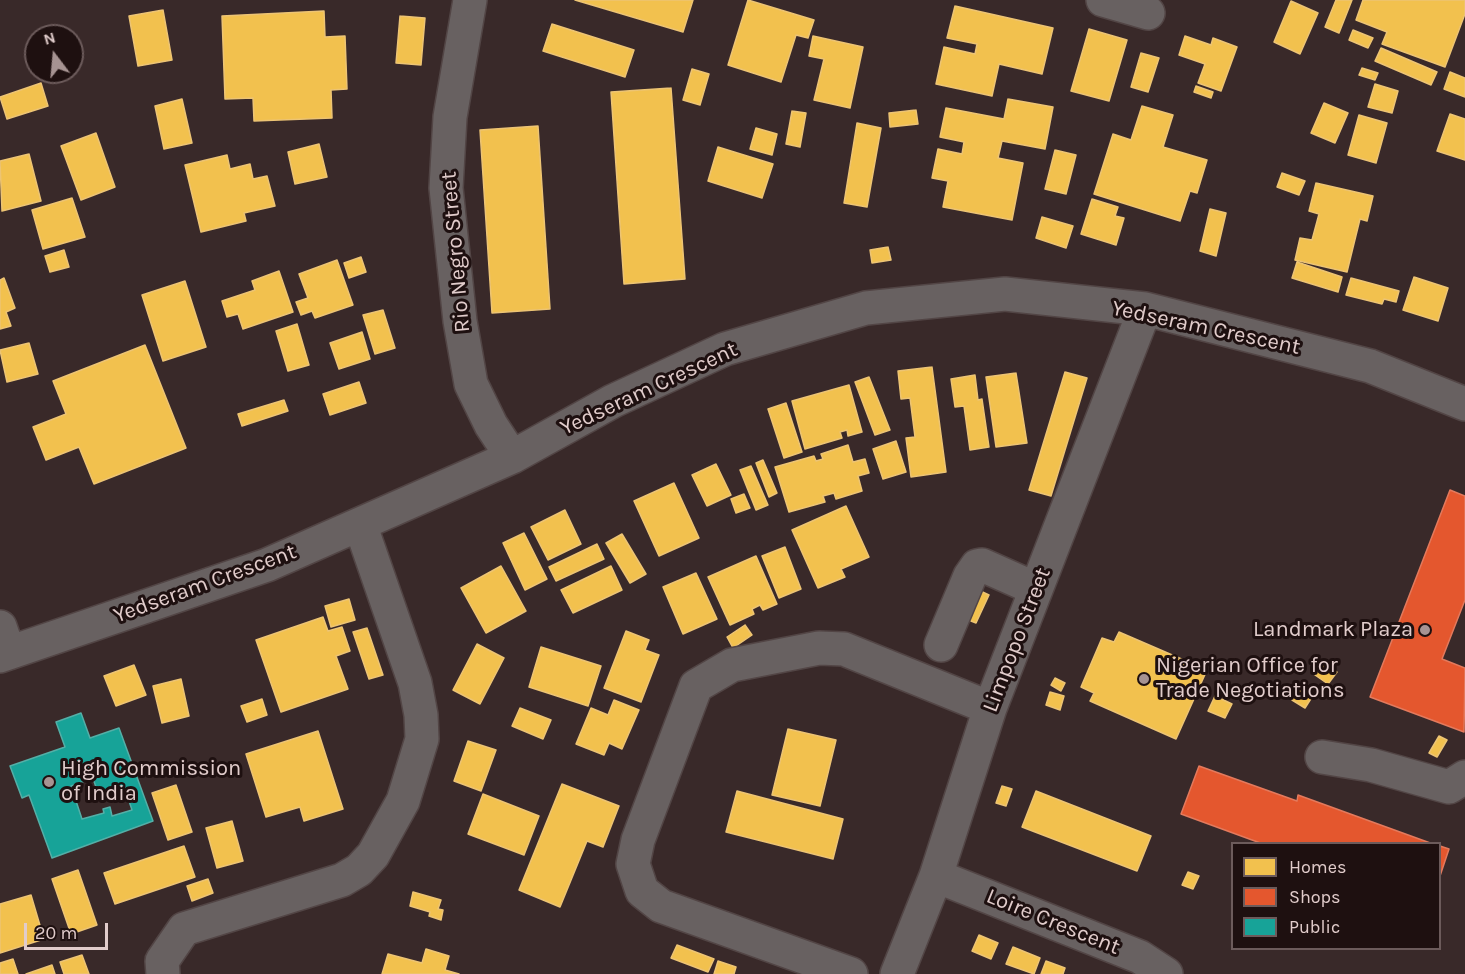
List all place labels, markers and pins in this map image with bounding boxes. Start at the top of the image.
place label: Landmark Plaza [1253,617,1413,643]
marker: Landmark Plaza [1418,623,1432,637]
place label: Nigerian Office for Trade Negotiations [1156,653,1344,704]
marker: Nigerian Office for Trade Negotiations [1137,672,1151,686]
place label: High Commission of India [61,756,241,807]
marker: High Commission of India [42,775,56,789]

